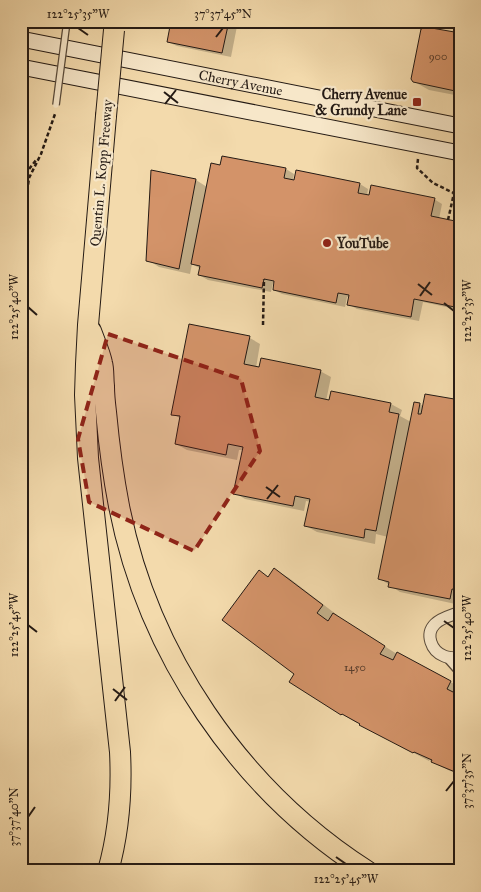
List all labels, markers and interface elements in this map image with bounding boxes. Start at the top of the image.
text: 122°25'35"W [47,7,110,21]
text: 37°37'45"N [194,7,252,21]
house number: 900 [429,50,447,63]
street label: Cherry Avenue [197,66,284,100]
place label: Cherry Avenue & Grundy Lane [315,86,407,120]
marker: Cherry Avenue & Grundy Lane [411,96,423,108]
street label: Quentin L. Kopp Freeway [87,98,116,247]
place label: YouTube [336,235,389,252]
marker: YouTube [321,237,333,249]
text: 122°25'40"W [7,273,21,340]
text: 122°25'35"W [460,279,474,342]
text: 122°25'45"W [7,592,21,657]
text: 122°25'40"W [460,594,474,661]
house number: 1450 [344,661,366,674]
text: 37°37'35"N [460,753,474,809]
text: 37°37'40"N [7,787,21,847]
text: 122°25'45"W [314,872,379,886]

